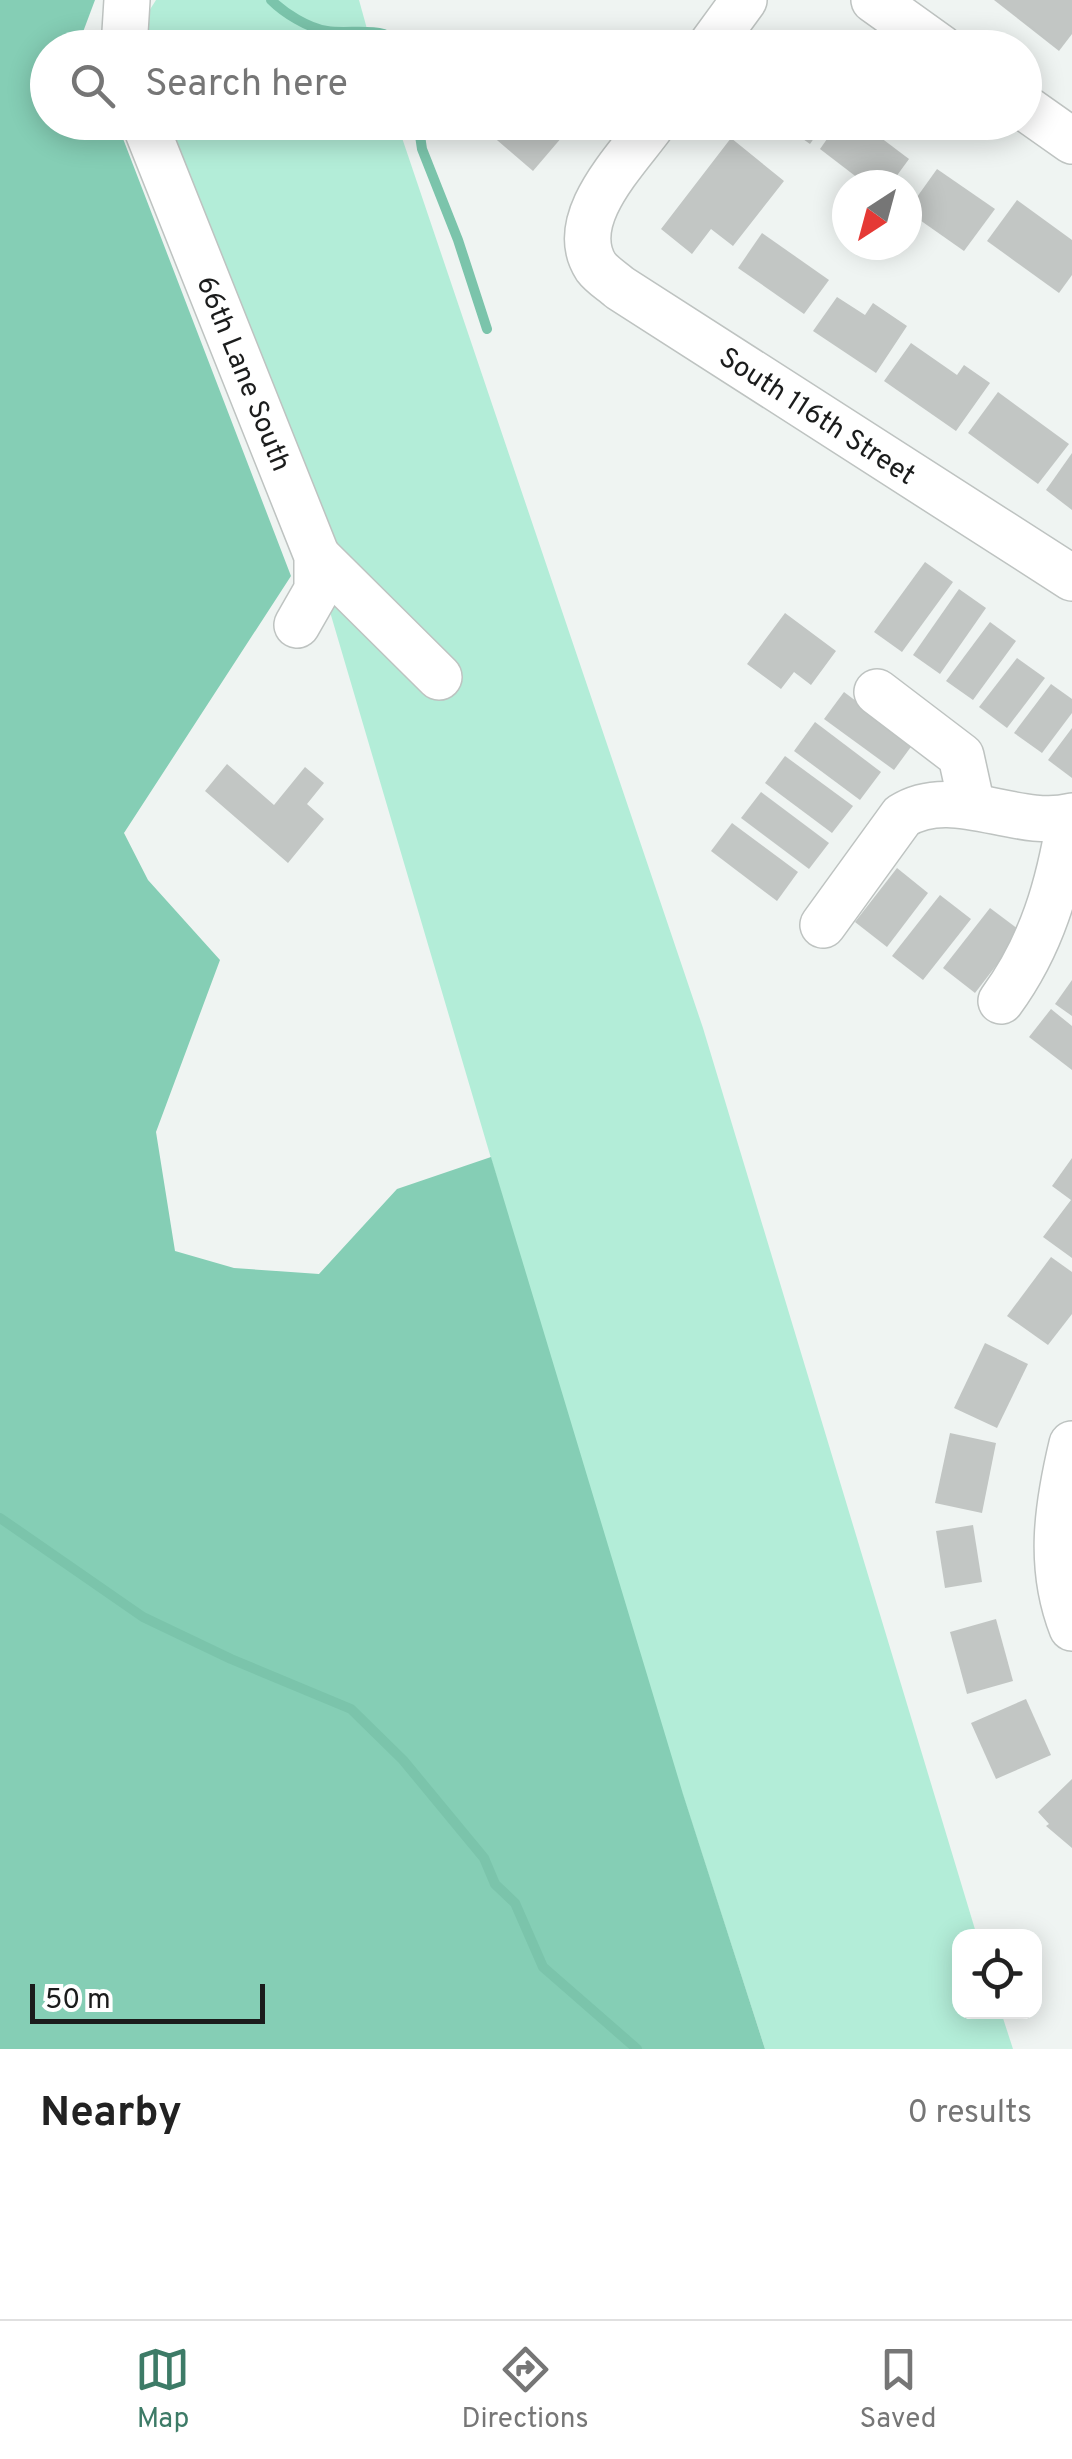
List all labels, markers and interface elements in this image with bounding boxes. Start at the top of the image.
search box [30,30,1042,140]
icon: search [65,58,120,113]
text: Search here [145,61,348,110]
north arrow [832,170,922,260]
street label: 66th Lane South [187,271,298,477]
street label: South 116th Street [711,341,921,494]
map controls [952,1929,1042,2019]
button: locate [952,1929,1042,2019]
scale bar [30,1979,265,2024]
text: 50 m [45,1983,111,2019]
text: Nearby [40,2088,182,2141]
text: 0 results [907,2094,1032,2134]
tab: Map [135,2342,190,2438]
tab: Directions [461,2342,589,2438]
tab: Saved [860,2342,937,2438]

